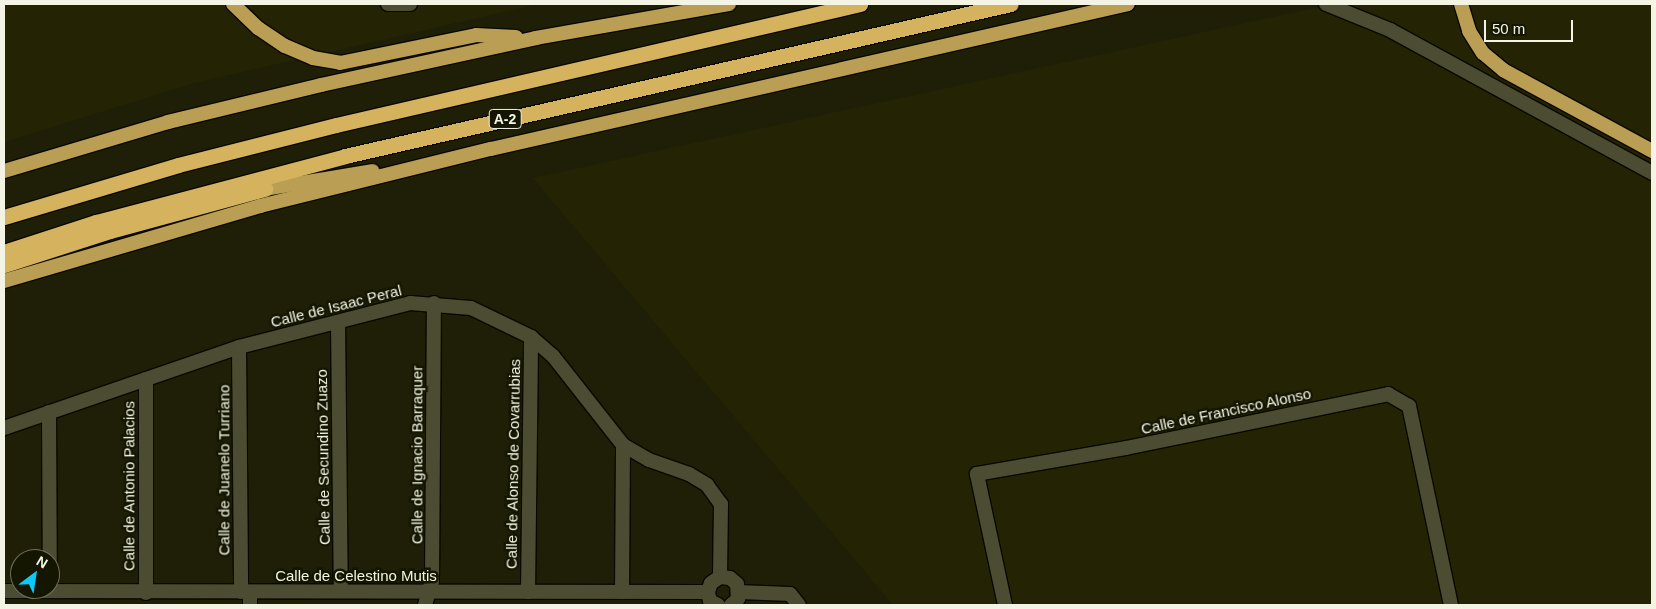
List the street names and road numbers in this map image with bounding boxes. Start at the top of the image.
road number: A-2 [488,108,522,130]
street label: Calle de Isaac Peral [269,281,403,331]
street label: Calle de Alonso de Covarrubias [502,358,524,570]
street label: Calle de Ignacio Barraquer [408,366,426,544]
street label: Calle de Secundino Zuazo [312,369,334,545]
street label: Calle de Juanelo Turriano [215,384,233,556]
street label: Calle de Francisco Alonso [1139,384,1313,438]
street label: Calle de Antonio Palacios [120,401,138,571]
street label: Calle de Celestino Mutis [275,567,437,585]

